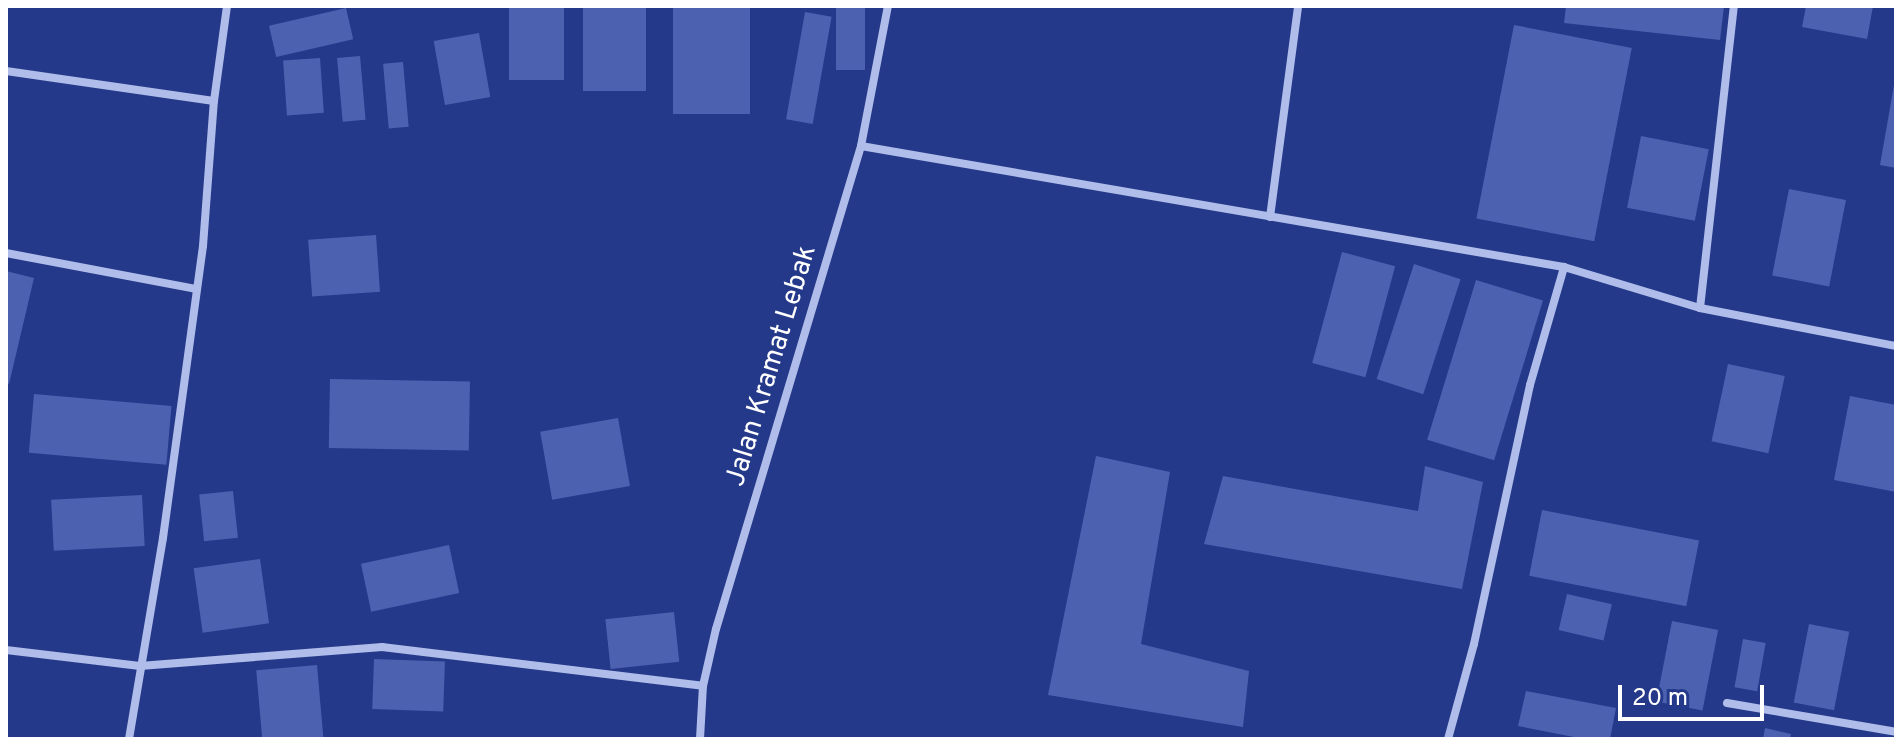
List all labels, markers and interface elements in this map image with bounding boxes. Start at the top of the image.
street label: Jalan Kramat Lebak [719,241,825,491]
scale bar [1622,669,1768,719]
text: 20 m [1632,684,1688,714]

